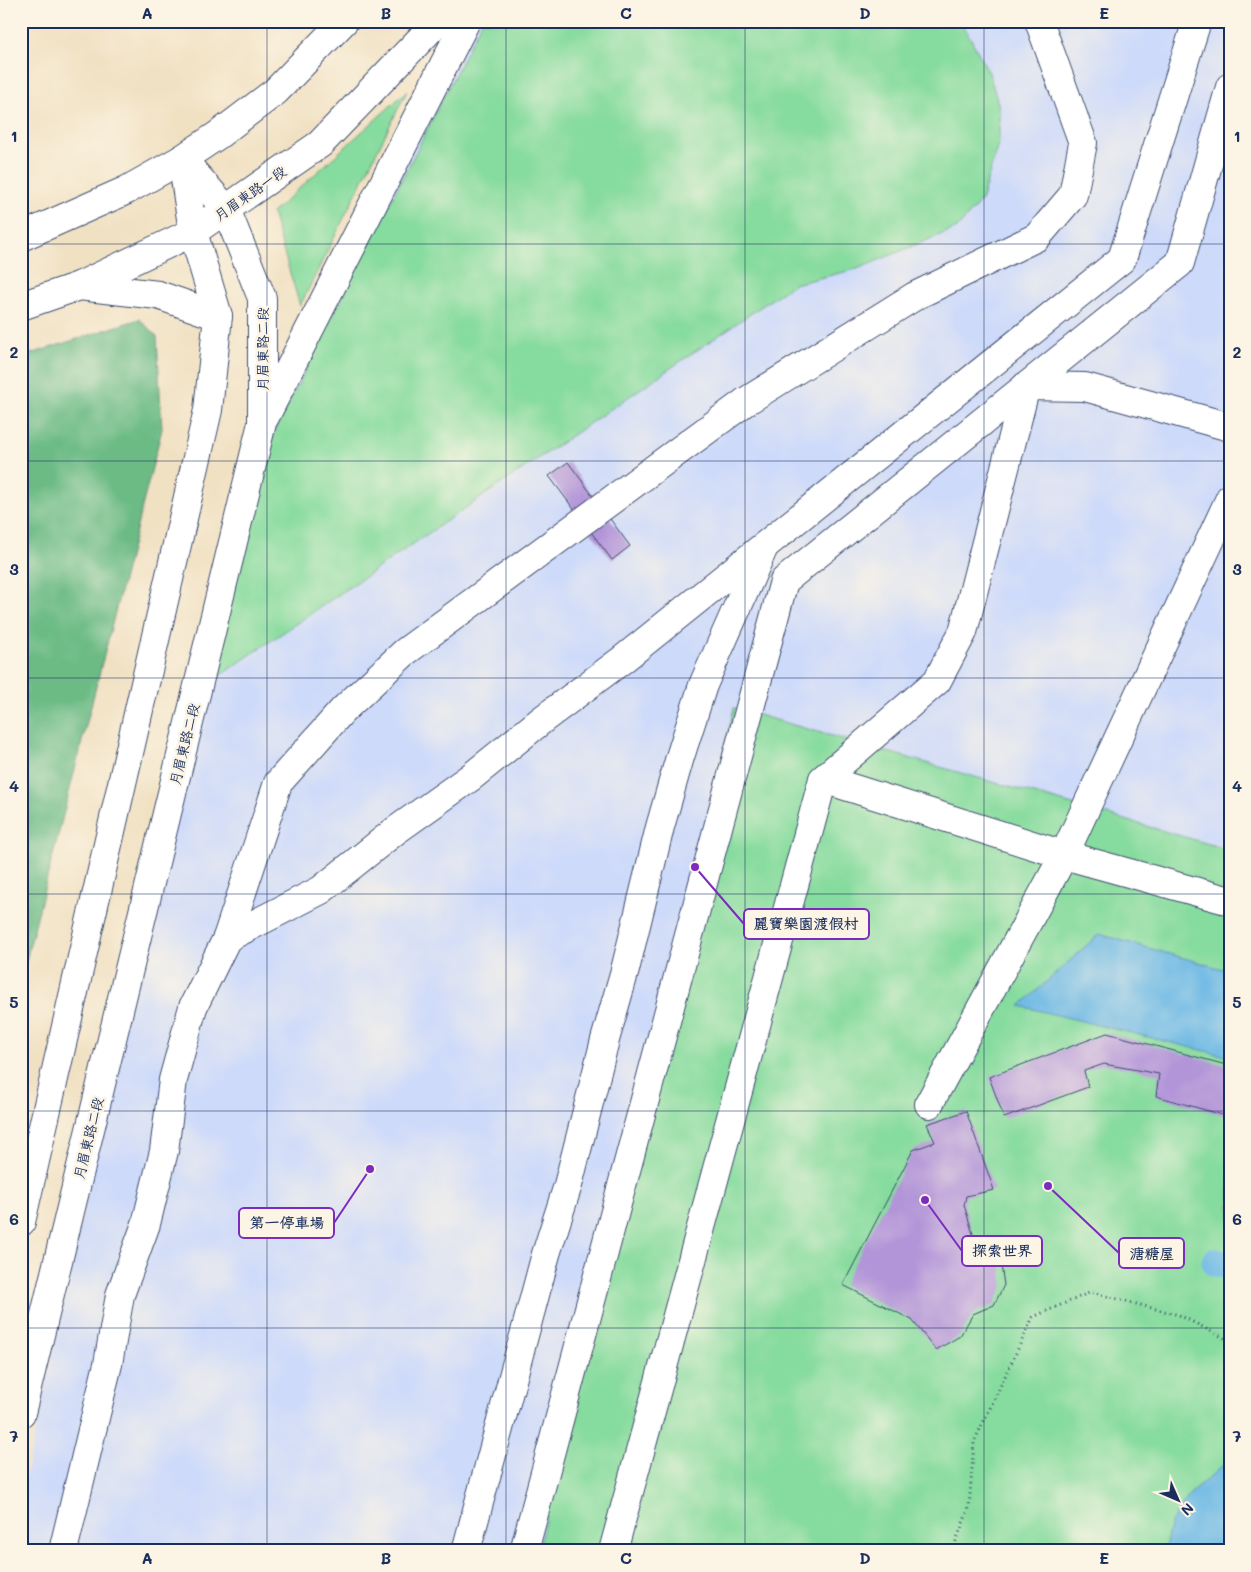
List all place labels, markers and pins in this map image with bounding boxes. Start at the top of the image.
callout: 麗寶樂園渡假村 [744,909,869,939]
callout: 第一停車場 [239,1208,334,1238]
callout: 探索世界 [962,1236,1042,1266]
callout: 溏糖屋 [1119,1238,1184,1268]

